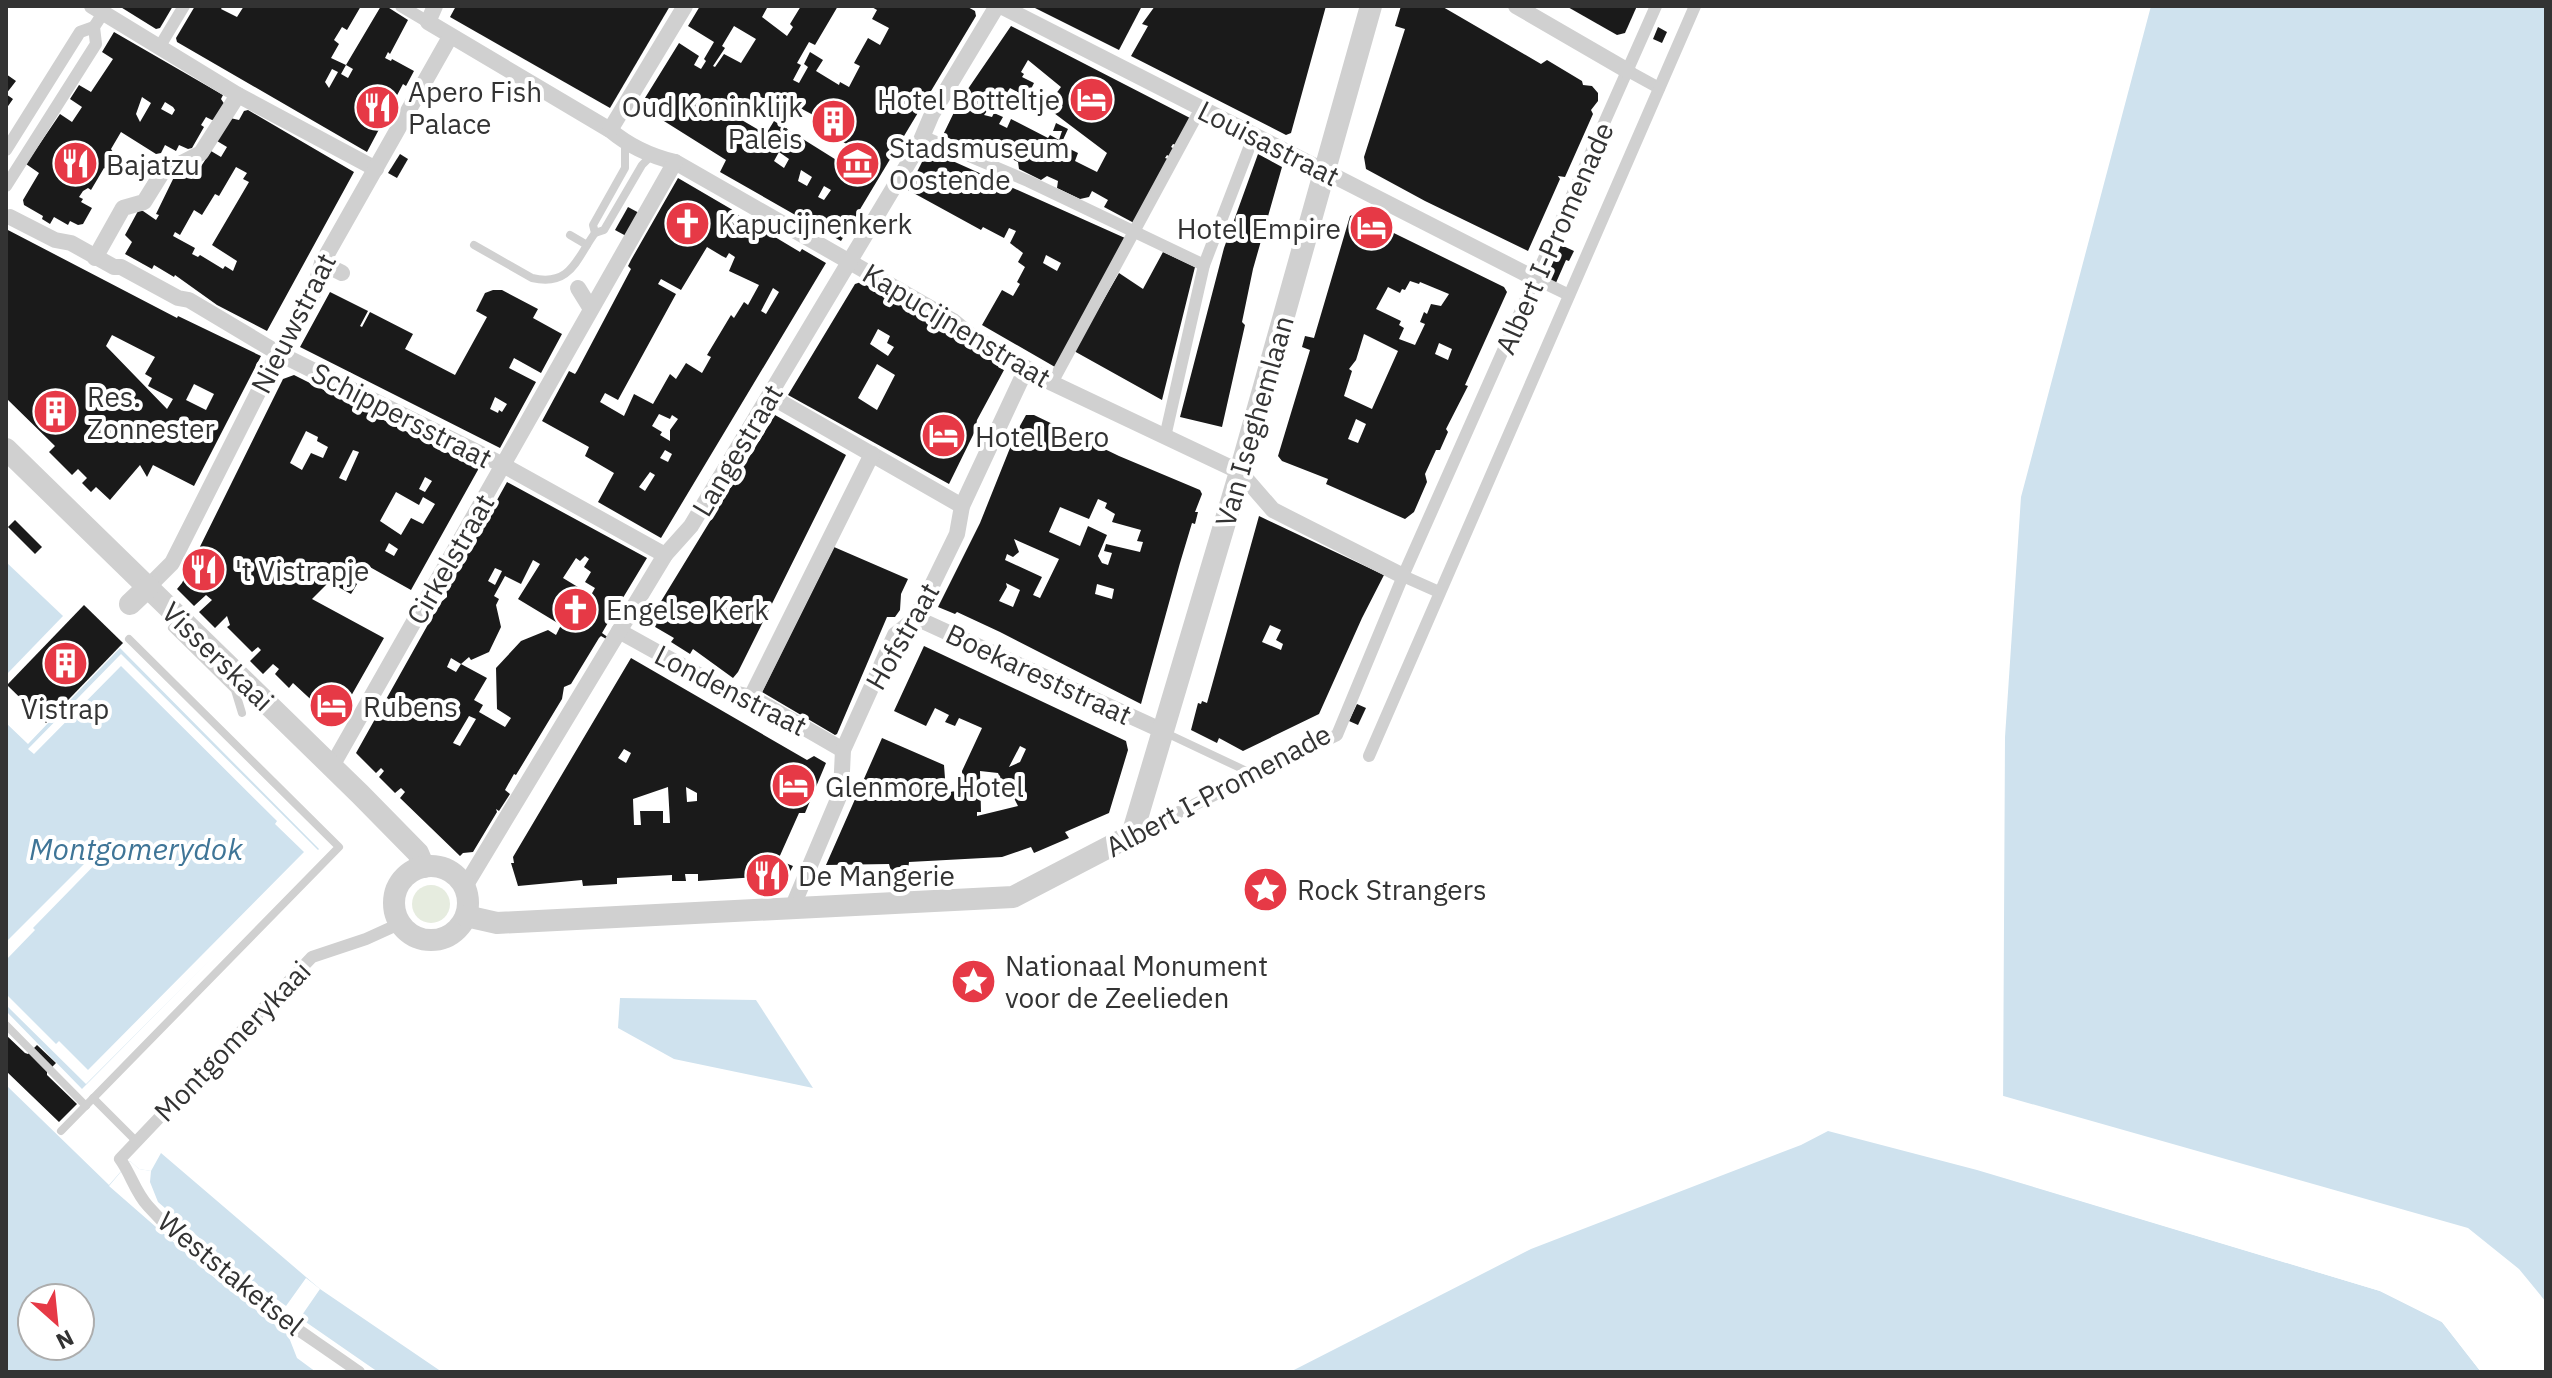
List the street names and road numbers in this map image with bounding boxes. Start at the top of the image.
street label: Louisastraat [1192,92,1346,194]
street label: Albert I-Promenade [1486,116,1622,360]
street label: Nieuwstraat [242,247,344,399]
street label: Kapucijnenstraat [856,254,1058,396]
street label: Van Iseghemlaan [1206,311,1302,531]
street label: Schippersstraat [305,354,499,476]
street label: Langestraat [683,377,791,523]
street label: Cirkelstraat [398,487,502,631]
street label: Hofstraat [857,576,947,696]
street label: Visserskaai [154,593,282,719]
street label: Boekareststraat [940,615,1138,733]
street label: Londenstraat [649,636,813,744]
street label: Albert I-Promenade [1099,715,1337,865]
street label: Montgomerykaai [146,953,318,1129]
street label: Weststaketsel [150,1203,312,1343]

